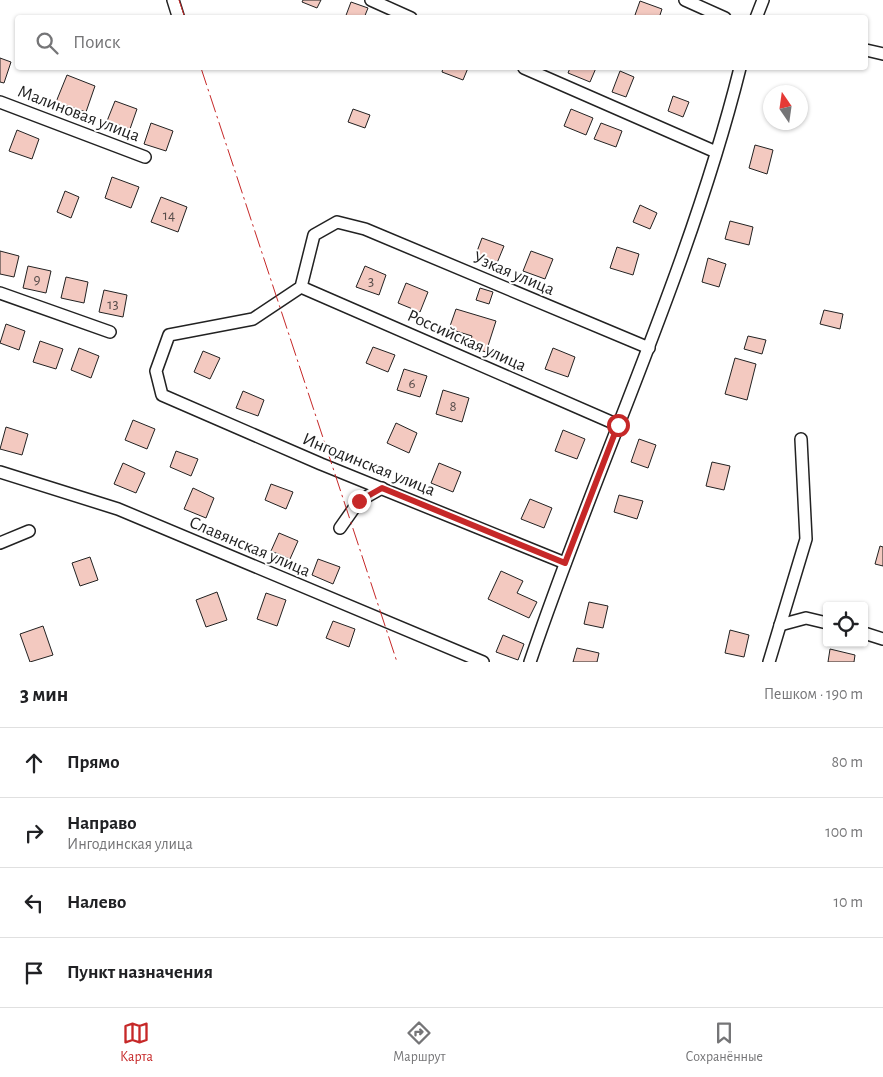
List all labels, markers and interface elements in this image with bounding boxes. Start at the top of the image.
search box [15,15,868,70]
icon: search [33,29,61,57]
text: Поиск [73,33,120,52]
street label: Малиновая улица [15,82,142,145]
north arrow [763,85,808,130]
house number: 14 [163,208,175,223]
street label: Узкая улица [470,249,557,299]
house number: 9 [33,272,41,287]
house number: 3 [368,274,374,289]
house number: 13 [107,297,119,312]
street label: Российская улица [404,307,529,375]
house number: 6 [408,376,416,391]
house number: 8 [449,399,457,414]
route start [607,414,630,437]
street label: Ингодинская улица [300,430,438,500]
route end [348,490,371,513]
street label: Славянская улица [186,513,313,581]
map controls [823,602,868,647]
button: locate [823,602,868,647]
text: 3 мин [20,684,68,705]
text: Пешком · 190 m [764,686,863,702]
icon: ahead [20,749,48,777]
text: Прямо [67,753,120,772]
text: 80 m [832,754,863,770]
text: Направо [67,814,137,833]
icon: right [20,819,48,847]
text: 100 m [825,824,863,840]
text: Ингодинская улица [67,836,193,852]
icon: left [20,889,48,917]
text: Налево [67,893,126,912]
text: 10 m [834,894,863,910]
icon: arrive [20,959,48,987]
text: Пункт назначения [67,963,213,982]
tab: Карта [120,1019,153,1066]
tab: Маршрут [393,1019,446,1066]
tab: Сохранённые [686,1019,763,1066]

